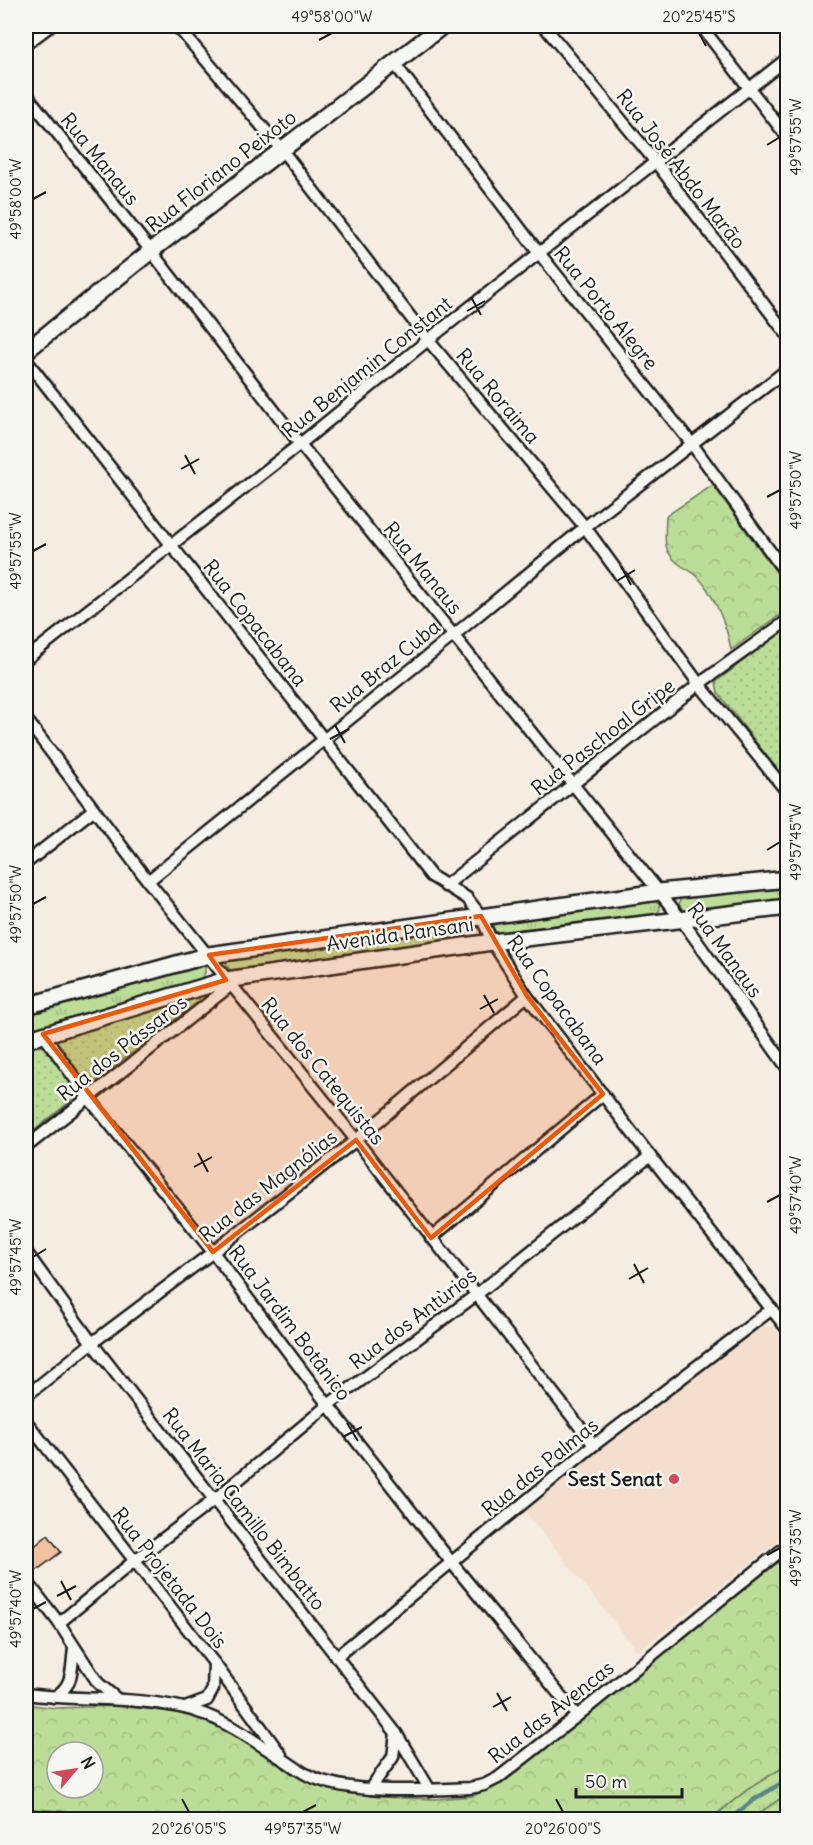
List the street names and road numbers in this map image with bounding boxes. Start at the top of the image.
street label: Rua José Abdo Marão [611,84,752,254]
street label: Rua Floriano Peixoto [140,104,301,237]
street label: Rua Manaus [56,107,145,210]
street label: Rua Porto Alegre [549,241,664,375]
street label: Rua Benjamin Constant [277,290,457,443]
street label: Rua Roraima [451,343,546,449]
street label: Rua Manaus [379,516,468,619]
street label: Rua Copacabana [198,554,313,691]
street label: Rua Braz Cuba [325,614,445,718]
street label: Rua Paschoal Gripe [526,673,679,800]
street label: Rua Manaus [683,897,768,1002]
street label: Avenida Pansani [325,911,475,956]
street label: Rua Copacabana [502,930,613,1069]
street label: Rua dos Pássaros [52,989,192,1106]
street label: Rua dos Catequistas [256,992,391,1149]
street label: Rua das Magnólias [194,1124,342,1247]
street label: Rua Jardim Botânico [224,1240,357,1405]
street label: Rua dos Antùrios [344,1263,481,1375]
street label: Rua Maria Camillo Bimbatto [157,1402,331,1615]
street label: Rua das Palmas [476,1412,603,1521]
street label: Rua Projetada Dois [108,1502,233,1653]
street label: Rua das Avencas [483,1655,619,1768]

